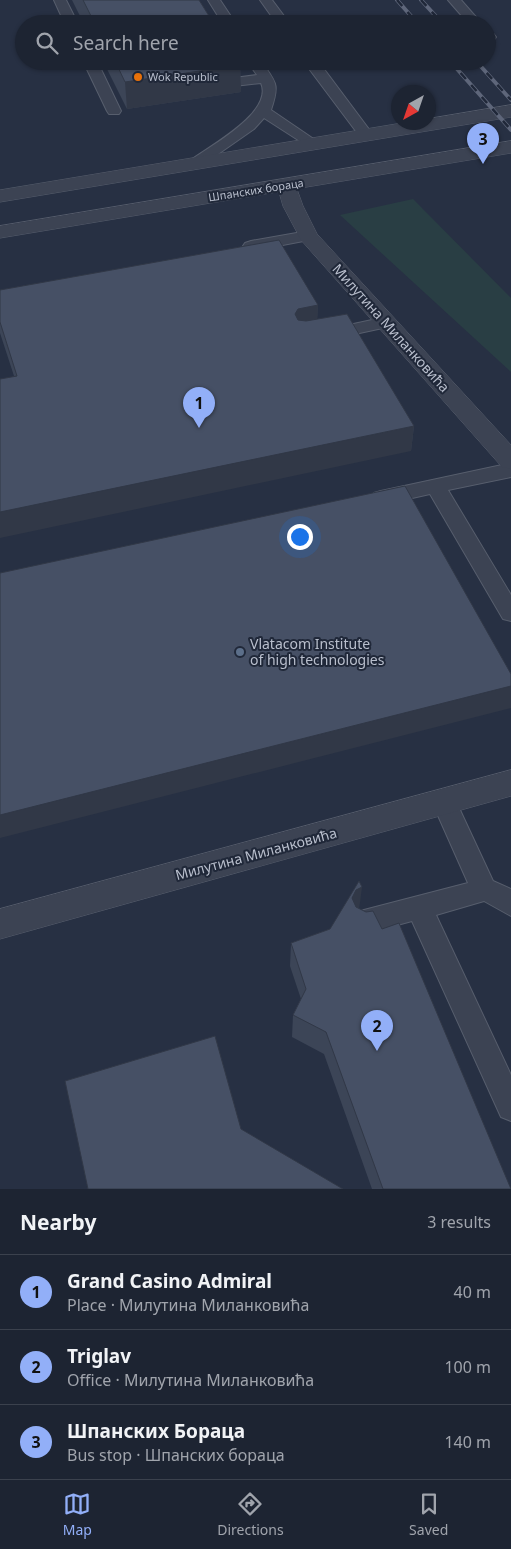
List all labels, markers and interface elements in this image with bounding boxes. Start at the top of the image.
search box [15,15,496,70]
icon: search [33,29,61,57]
text: Search here [73,30,179,56]
place label: Wok Republic [148,69,218,84]
marker: Wok Republic [132,71,144,83]
north arrow [391,85,436,130]
pin: 3 [467,123,499,164]
street label: Шпанских бораца [207,175,305,204]
street label: Милутина Миланковића [329,259,454,396]
pin: 1 [183,387,215,428]
your location [287,524,313,550]
place label: Vlatacom Institute of high technologies [250,634,385,669]
marker: Vlatacom Institute of high technologies [234,646,246,658]
street label: Милутина Миланковића [173,823,339,884]
pin: 2 [361,1010,393,1051]
text: Nearby [20,1208,96,1236]
text: 3 results [427,1211,491,1233]
text: Grand Casino Admiral [67,1268,272,1294]
text: 1 [31,1281,41,1303]
text: 40 m [454,1281,491,1303]
text: Place · Милутина Миланковића [67,1294,309,1316]
text: Triglav [67,1343,131,1369]
text: 2 [31,1356,41,1378]
text: 100 m [444,1356,491,1378]
text: Office · Милутина Миланковића [67,1369,314,1391]
text: Шпанских Бораца [67,1418,245,1444]
text: 3 [31,1431,41,1453]
text: 140 m [444,1431,491,1453]
text: Bus stop · Шпанских бораца [67,1444,285,1466]
tab: Map [63,1490,92,1539]
tab: Directions [217,1490,284,1539]
tab: Saved [409,1490,448,1539]

